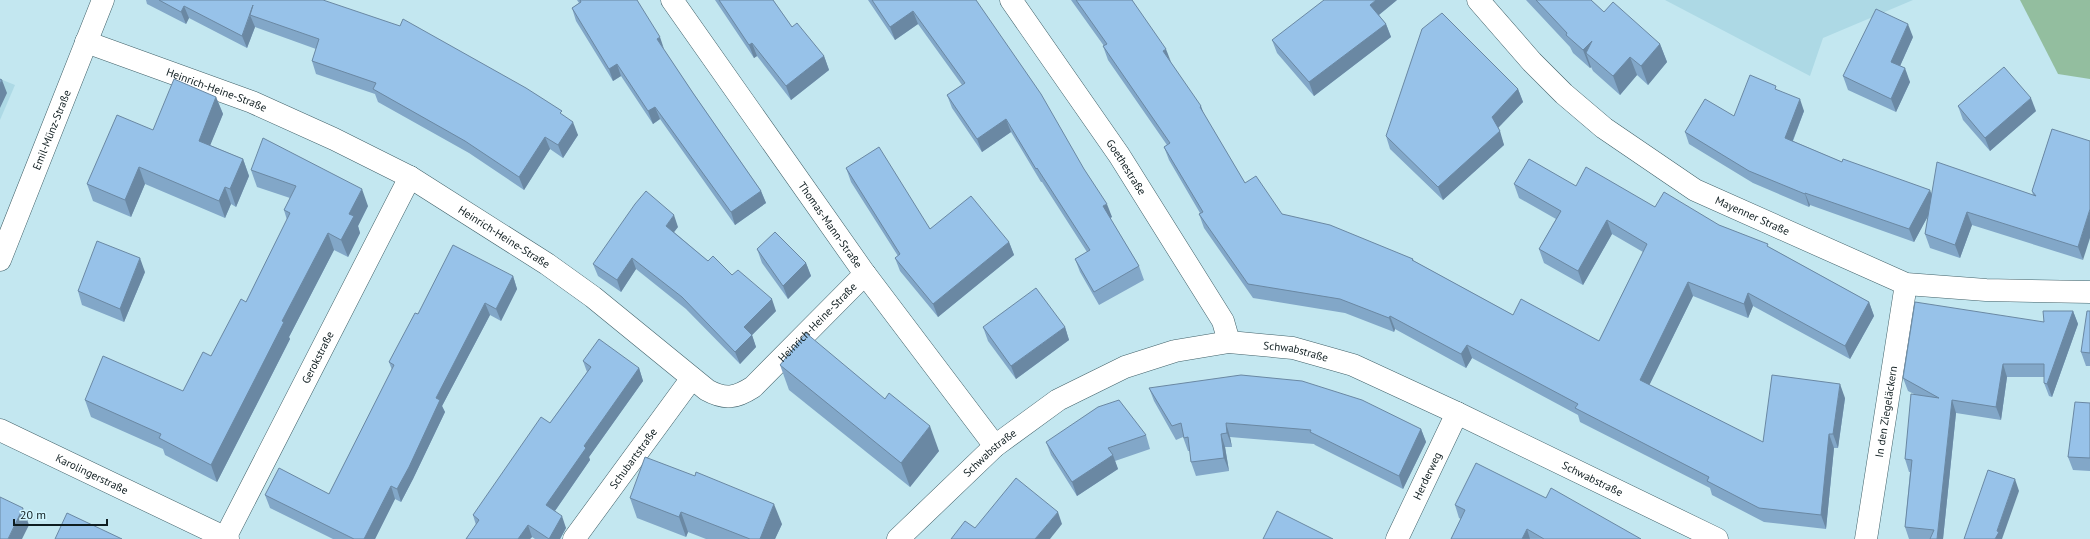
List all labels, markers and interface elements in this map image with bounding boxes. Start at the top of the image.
street label: Heinrich-Heine-Straße [164,65,269,115]
street label: Emil-Münz-Straße [29,87,74,172]
street label: Goethestraße [1103,137,1149,198]
street label: Thomas-Mann-Straße [795,179,866,271]
street label: Mayenner Straße [1713,193,1792,238]
street label: Heinrich-Heine-Straße [456,202,553,271]
street label: Heinrich-Heine-Straße [775,279,860,365]
street label: Gerokstraße [298,328,337,386]
street label: Schwabstraße [1263,338,1330,365]
street label: In den Ziegeläckern [1872,365,1900,458]
street label: Schubartstraße [606,425,660,491]
street label: Schwabstraße [960,426,1019,480]
street label: Herderweg [1410,450,1444,502]
street label: Karolingerstraße [54,451,131,497]
street label: Schwabstraße [1560,458,1626,500]
scale bar [14,501,107,527]
text: 20 m [20,507,46,522]

